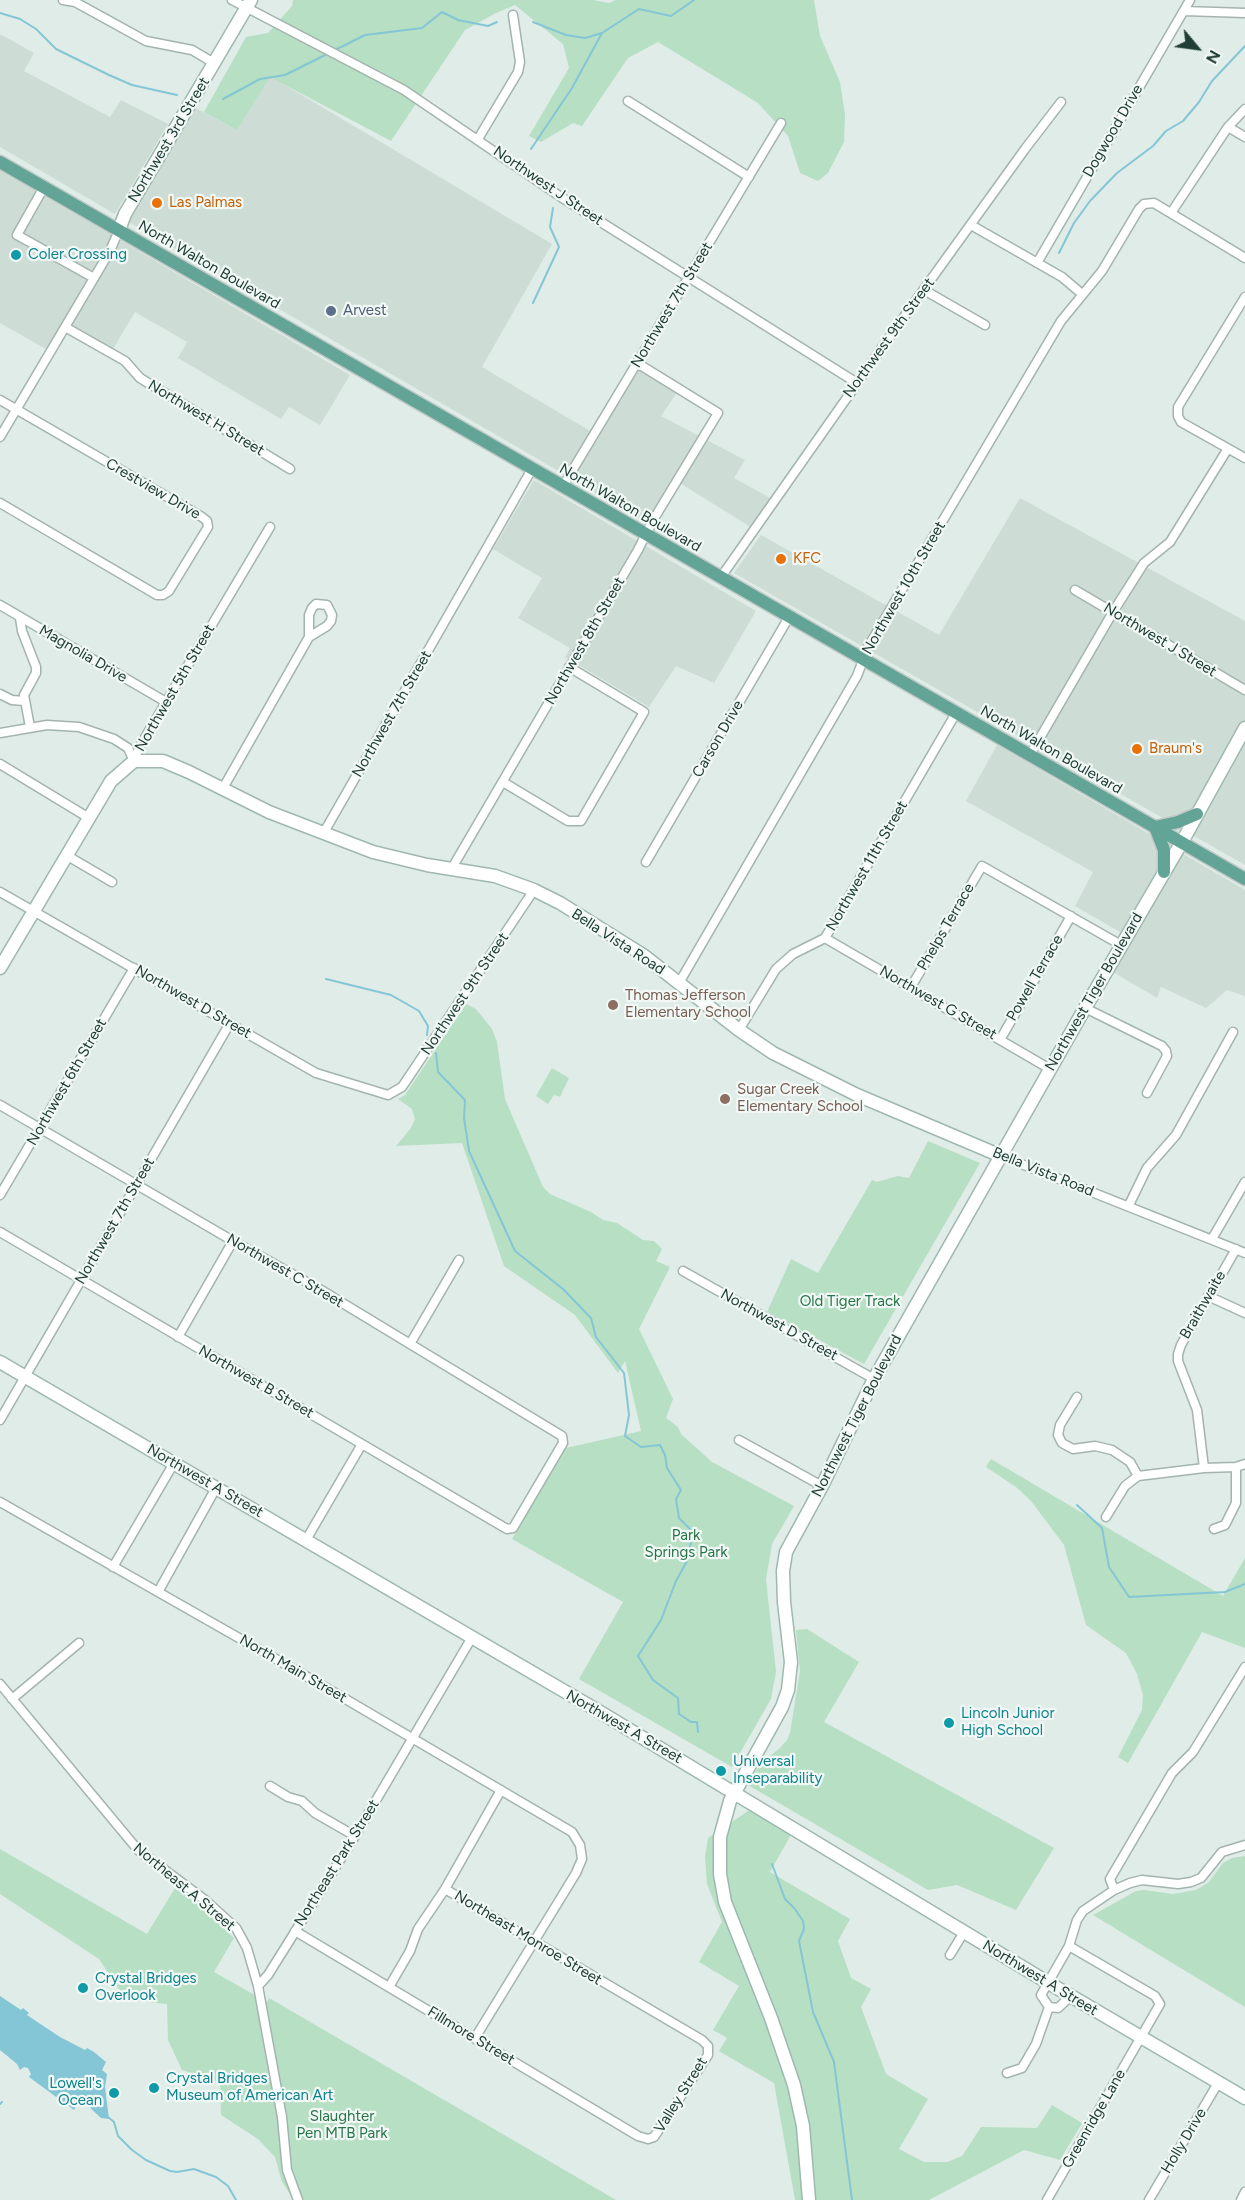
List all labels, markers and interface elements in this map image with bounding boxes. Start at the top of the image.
north arrow [1167,18,1227,78]
text: N [1202,47,1224,67]
street label: Northwest 3rd Street [124,74,214,206]
street label: Dogwood Drive [1079,81,1147,181]
street label: Northwest J Street [490,143,606,229]
place label: Las Palmas [169,194,242,212]
marker: Las Palmas [150,196,164,210]
street label: North Walton Boulevard [135,217,283,313]
street label: Northwest 7th Street [627,239,717,371]
place label: Coler Crossing [28,246,127,264]
marker: Coler Crossing [9,248,23,262]
street label: Northwest 9th Street [839,275,939,401]
place label: Arvest [343,302,387,320]
marker: Arvest [324,304,338,318]
street label: Northwest H Street [145,376,267,460]
street label: Crestview Drive [103,455,203,523]
street label: North Walton Boulevard [556,460,704,556]
street label: Northwest 10th Street [858,518,950,658]
place label: KFC [793,550,821,568]
marker: KFC [774,552,788,566]
street label: Northwest 8th Street [541,574,629,708]
street label: Northwest J Street [1100,599,1220,681]
street label: Magnolia Drive [36,621,130,687]
street label: Northwest 5th Street [131,621,219,755]
street label: Northwest 7th Street [348,647,436,781]
street label: Carson Drive [689,697,747,781]
street label: North Walton Boulevard [977,702,1125,798]
place label: Braum's [1149,740,1202,758]
marker: Braum's [1130,742,1144,756]
street label: Northwest 11th Street [822,798,912,934]
street label: Phelps Terrace [914,880,978,974]
street label: Bella Vista Road [568,905,668,979]
street label: Northwest Tiger Boulevard [1041,910,1147,1074]
street label: Northwest 9th Street [417,929,513,1059]
street label: Powell Terrace [1003,932,1067,1024]
street label: Northwest D Street [132,961,254,1043]
street label: Northwest G Street [876,962,1000,1044]
place label: Thomas Jefferson Elementary School [625,987,751,1022]
marker: Thomas Jefferson Elementary School [606,998,620,1012]
street label: Northwest 6th Street [23,1015,111,1149]
place label: Sugar Creek Elementary School [737,1081,863,1116]
marker: Sugar Creek Elementary School [718,1092,732,1106]
street label: Bella Vista Road [990,1143,1096,1201]
street label: Northwest 7th Street [71,1154,159,1288]
street label: Northwest C Street [223,1230,347,1312]
street label: Braithwaite [1176,1268,1230,1342]
street label: Northwest D Street [717,1285,841,1365]
park label: Old Tiger Track [800,1293,900,1311]
street label: Northwest Tiger Boulevard [808,1332,906,1500]
street label: Northwest B Street [195,1342,317,1422]
street label: Northwest A Street [144,1440,266,1522]
park label: Park Springs Park [644,1527,728,1562]
street label: North Main Street [236,1631,350,1707]
street label: Northwest A Street [563,1686,685,1768]
place label: Lincoln Junior High School [961,1705,1055,1740]
marker: Lincoln Junior High School [942,1716,956,1730]
place label: Universal Inseparability [733,1753,822,1788]
marker: Universal Inseparability [714,1764,728,1778]
street label: Northeast Park Street [291,1796,383,1930]
street label: Northeast A Street [129,1839,239,1935]
street label: Northeast Monroe Street [451,1887,605,1989]
street label: Northwest A Street [979,1936,1101,2020]
place label: Crystal Bridges Overlook [95,1970,197,2005]
marker: Crystal Bridges Overlook [76,1981,90,1995]
street label: Fillmore Street [424,2003,518,2069]
street label: Valley Street [651,2054,711,2136]
street label: Greenridge Lane [1058,2066,1130,2172]
place label: Crystal Bridges Museum of American Art [166,2070,333,2105]
place label: Lowell's Ocean [49,2075,102,2110]
marker: Crystal Bridges Museum of American Art [147,2081,161,2095]
marker: Lowell's Ocean [107,2086,121,2100]
street label: Holly Drive [1158,2105,1210,2177]
park label: Slaughter Pen MTB Park [296,2108,388,2143]

